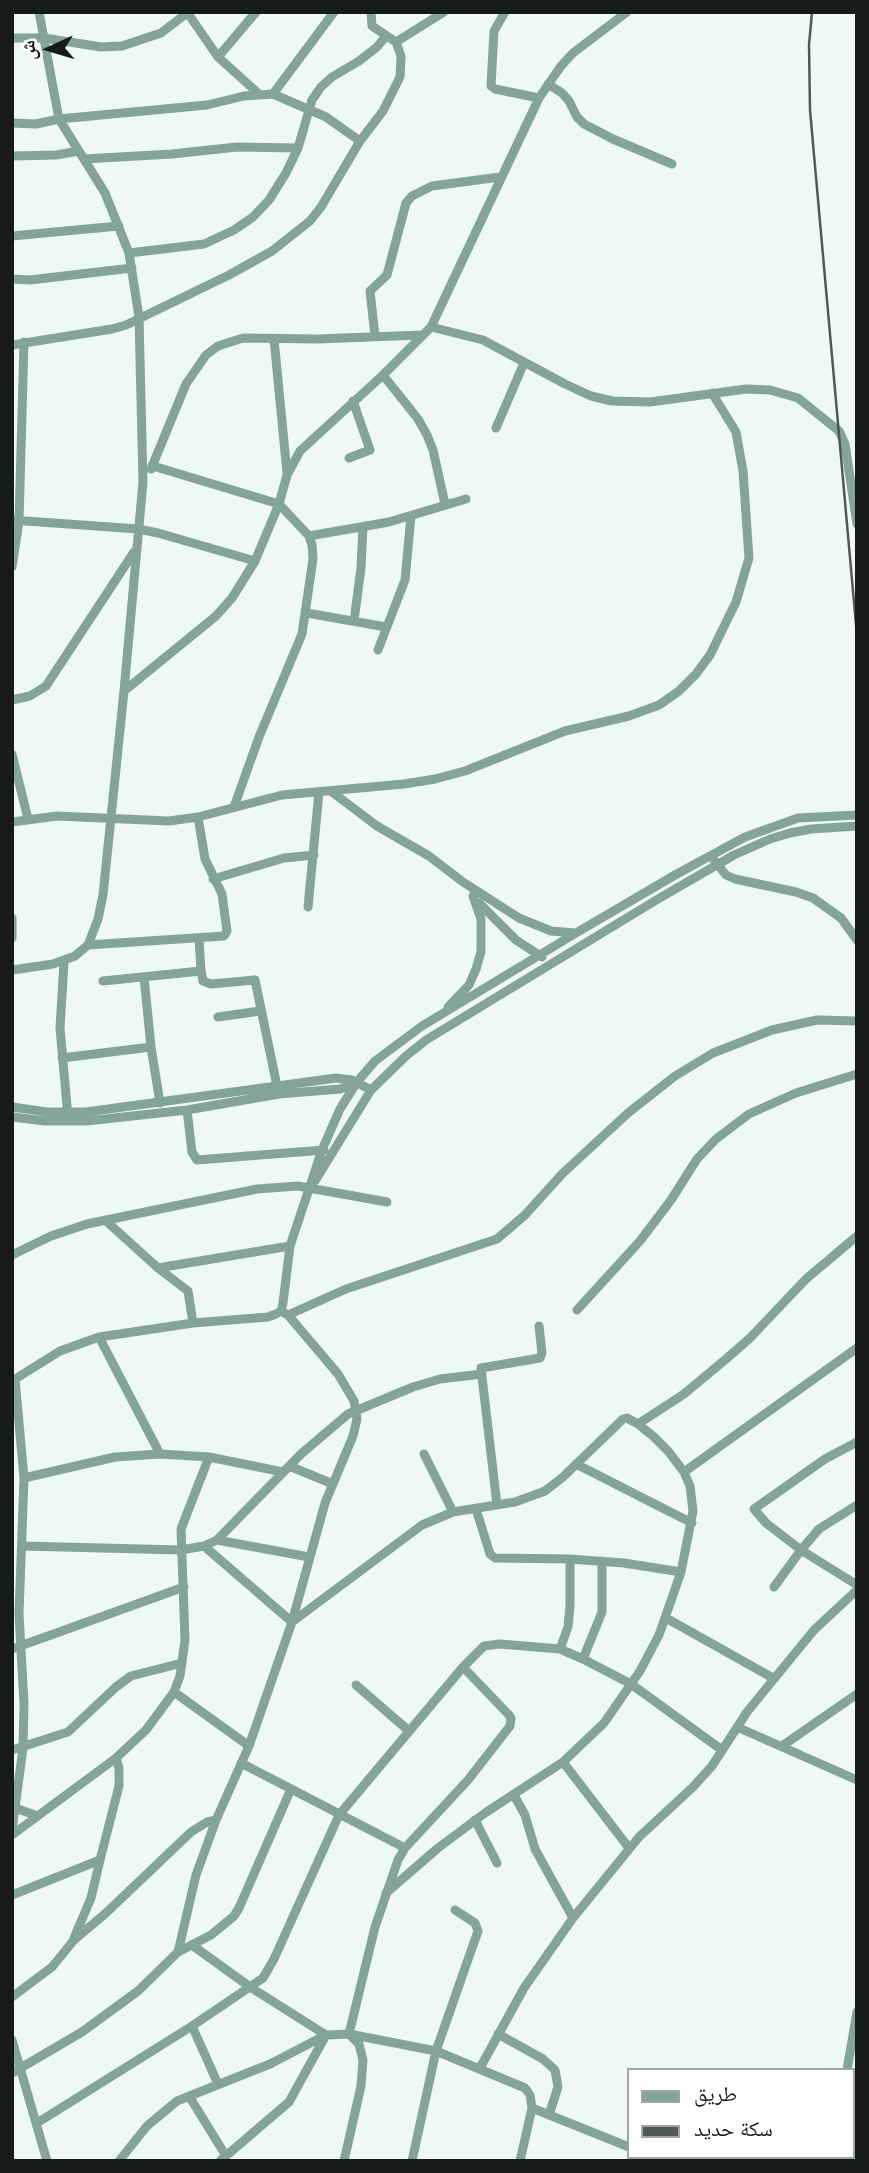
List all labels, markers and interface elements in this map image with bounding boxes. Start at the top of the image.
north arrow [14,14,84,84]
text: ش [15,40,41,61]
legend [628,2068,855,2159]
text: طريق [694,2080,737,2107]
text: سكة حديد [694,2115,773,2142]

